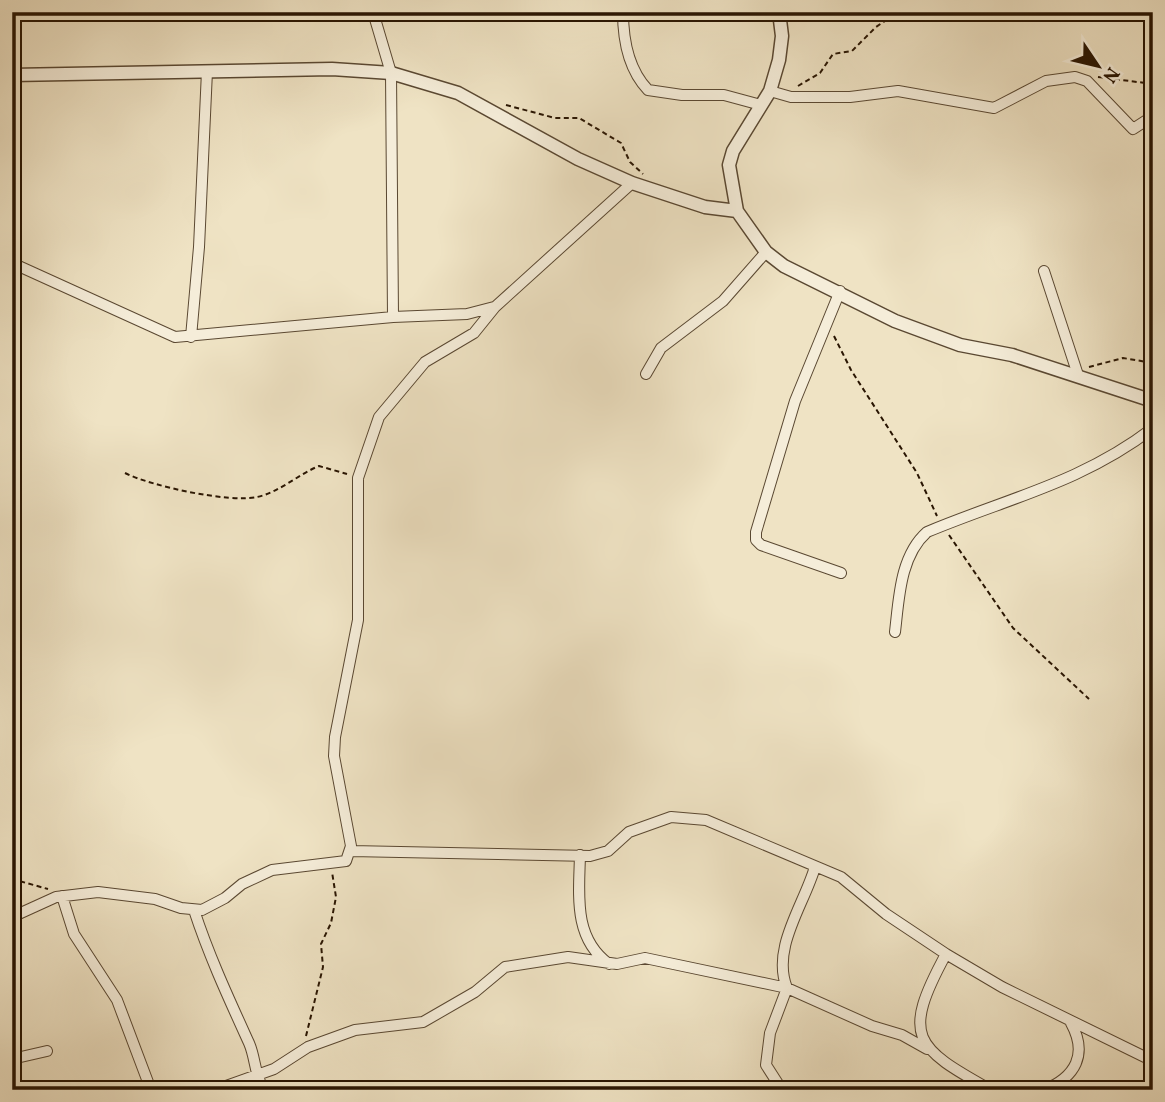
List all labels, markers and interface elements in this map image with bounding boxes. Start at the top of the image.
north arrow [1064,32,1134,102]
text: N [1096,61,1125,88]

